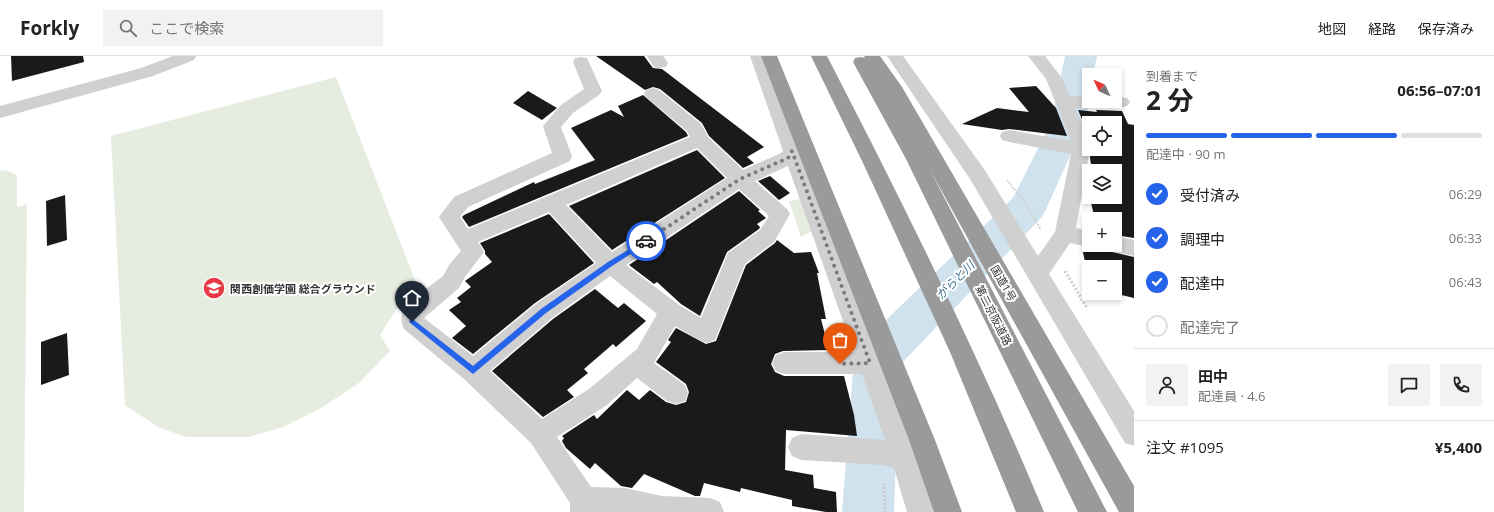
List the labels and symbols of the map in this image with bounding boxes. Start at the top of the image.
north arrow [1082,68,1122,108]
courier [626,221,666,261]
water label: がらと川 [932,256,979,303]
street label: 国道1号 [988,262,1020,304]
school or university icon: 関西創価学園 総合グラウンド [201,275,227,301]
place label: 関西創価学園 総合グラウンド [230,281,376,296]
pin [395,281,429,322]
street label: 第二京阪道路 [972,282,1016,348]
pin [823,323,857,364]

